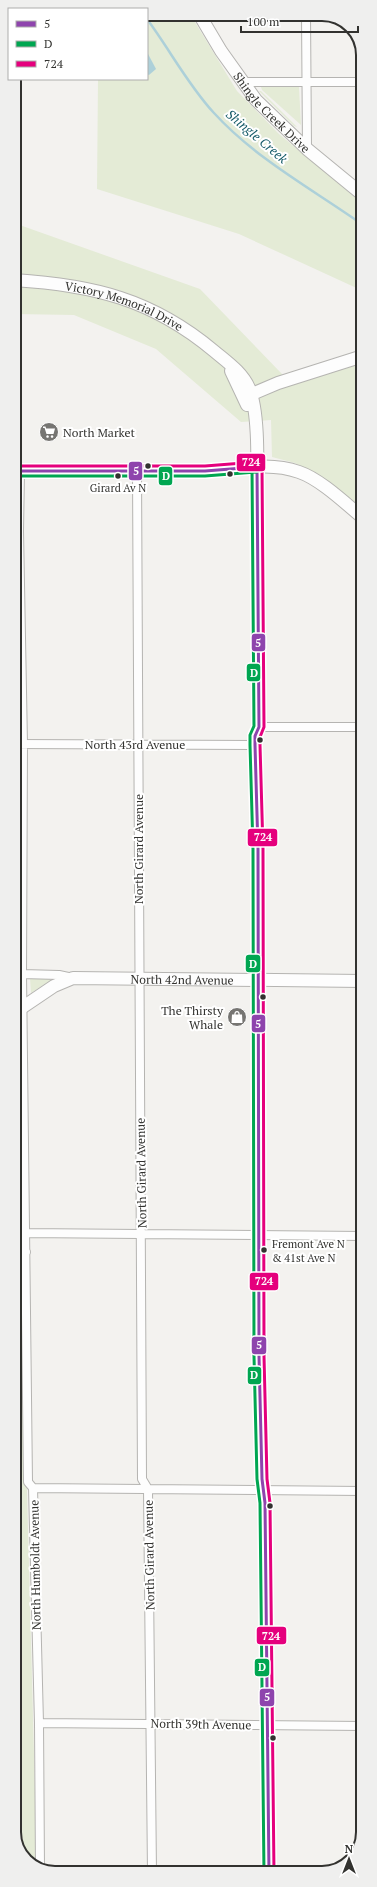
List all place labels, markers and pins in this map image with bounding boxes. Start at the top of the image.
supermarket icon: North Market [38,421,60,443]
place label: North Market [63,425,136,440]
unlabelled marker [143,461,153,471]
unlabelled marker [225,469,235,479]
marker: Girard Av N [113,471,123,481]
place label: Girard Av N [90,481,146,495]
unlabelled marker [255,735,265,745]
unlabelled marker [258,992,268,1002]
place label: The Thirsty Whale [161,1003,224,1032]
shop icon: The Thirsty Whale [226,1006,248,1028]
place label: Fremont Ave N & 41st Ave N [272,1237,345,1265]
marker: Fremont Ave N & 41st Ave N [259,1245,269,1255]
unlabelled marker [265,1501,275,1511]
unlabelled marker [268,1733,278,1743]

